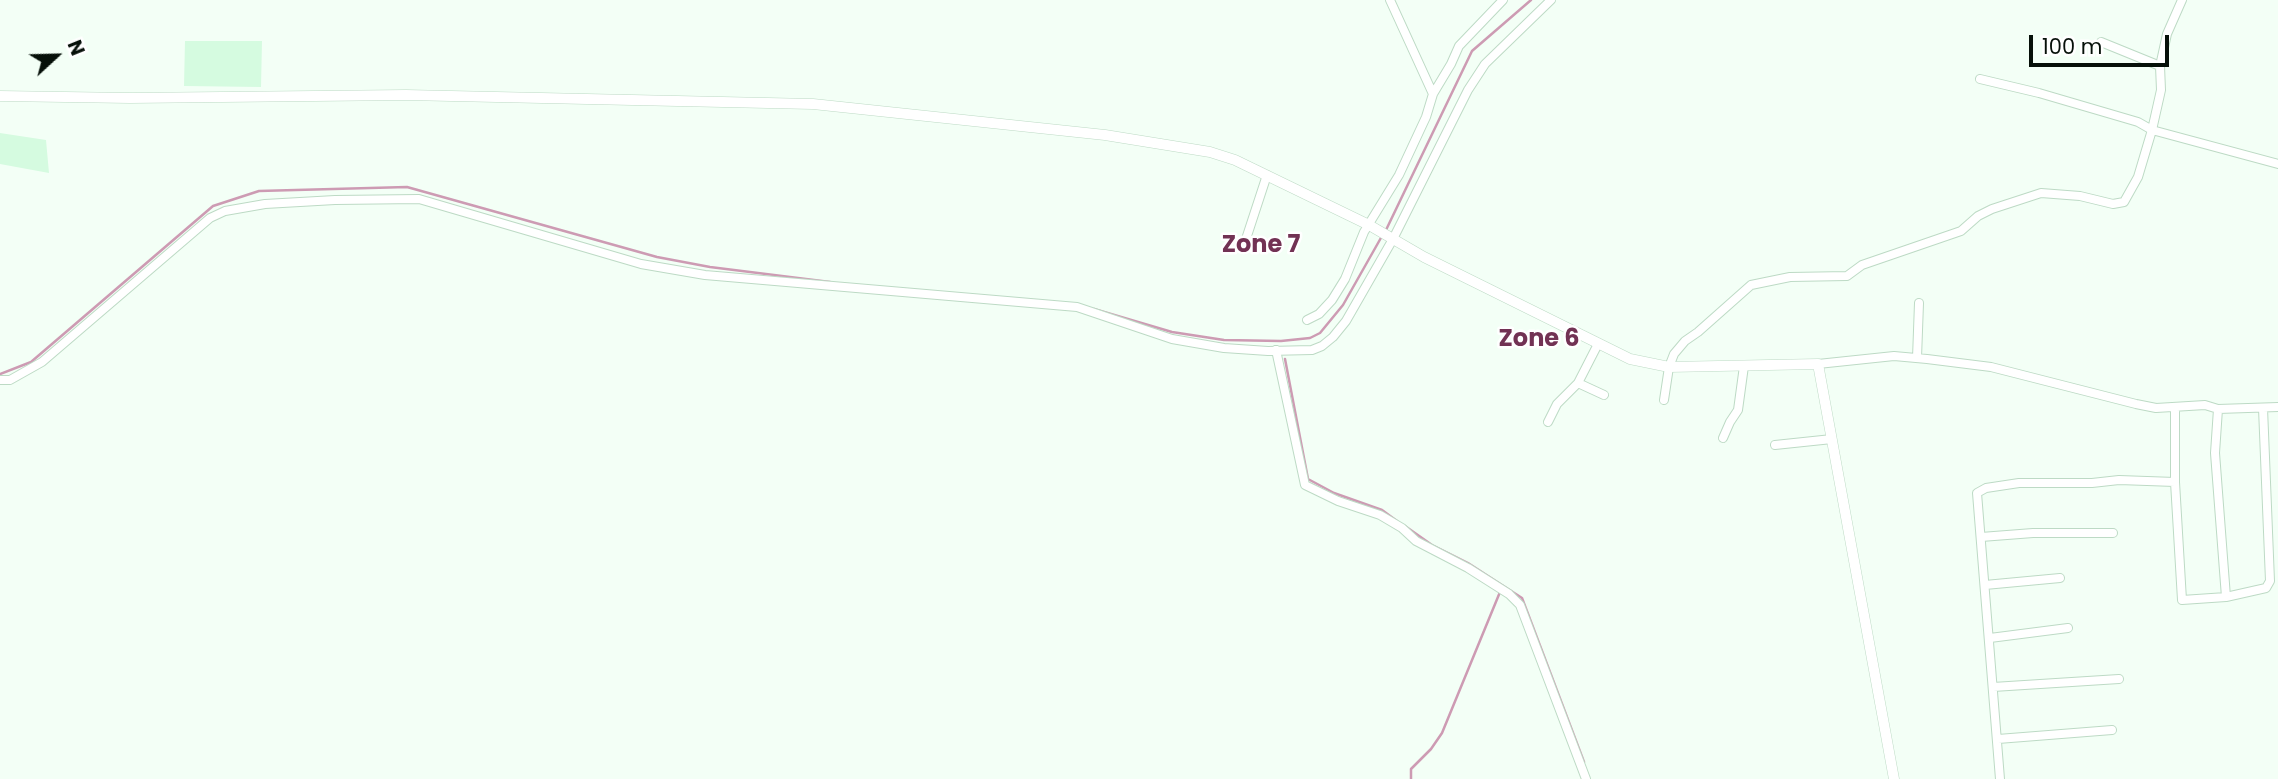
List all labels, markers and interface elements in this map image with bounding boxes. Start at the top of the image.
north arrow [21,21,91,91]
scale bar [2033,21,2173,65]
text: 100 m [2042,32,2102,61]
text: N [61,36,91,60]
district label: Zone 7 [1222,232,1300,260]
district label: Zone 6 [1499,326,1579,354]

